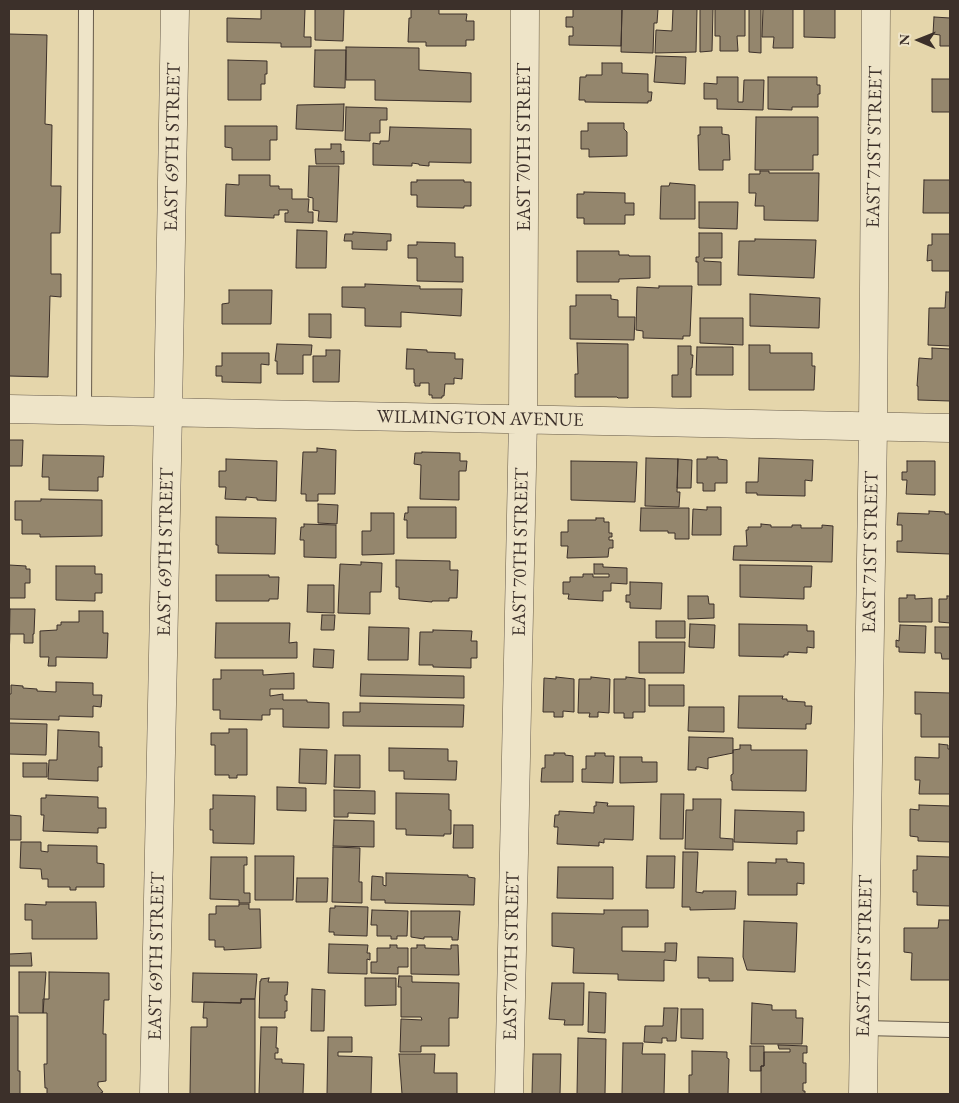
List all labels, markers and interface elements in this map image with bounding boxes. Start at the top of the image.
north arrow [894,15,944,65]
text: N [895,34,913,46]
street label: EAST 69TH STREET [160,62,186,232]
street label: EAST 70TH STREET [514,63,536,231]
street label: EAST 71ST STREET [862,66,888,228]
street label: WILMINGTON AVENUE [376,406,584,432]
street label: EAST 69TH STREET [153,467,179,637]
street label: EAST 70TH STREET [508,467,534,637]
street label: EAST 71ST STREET [858,471,884,633]
street label: EAST 69TH STREET [144,871,170,1041]
street label: EAST 70TH STREET [499,871,525,1041]
street label: EAST 71ST STREET [852,875,878,1037]

